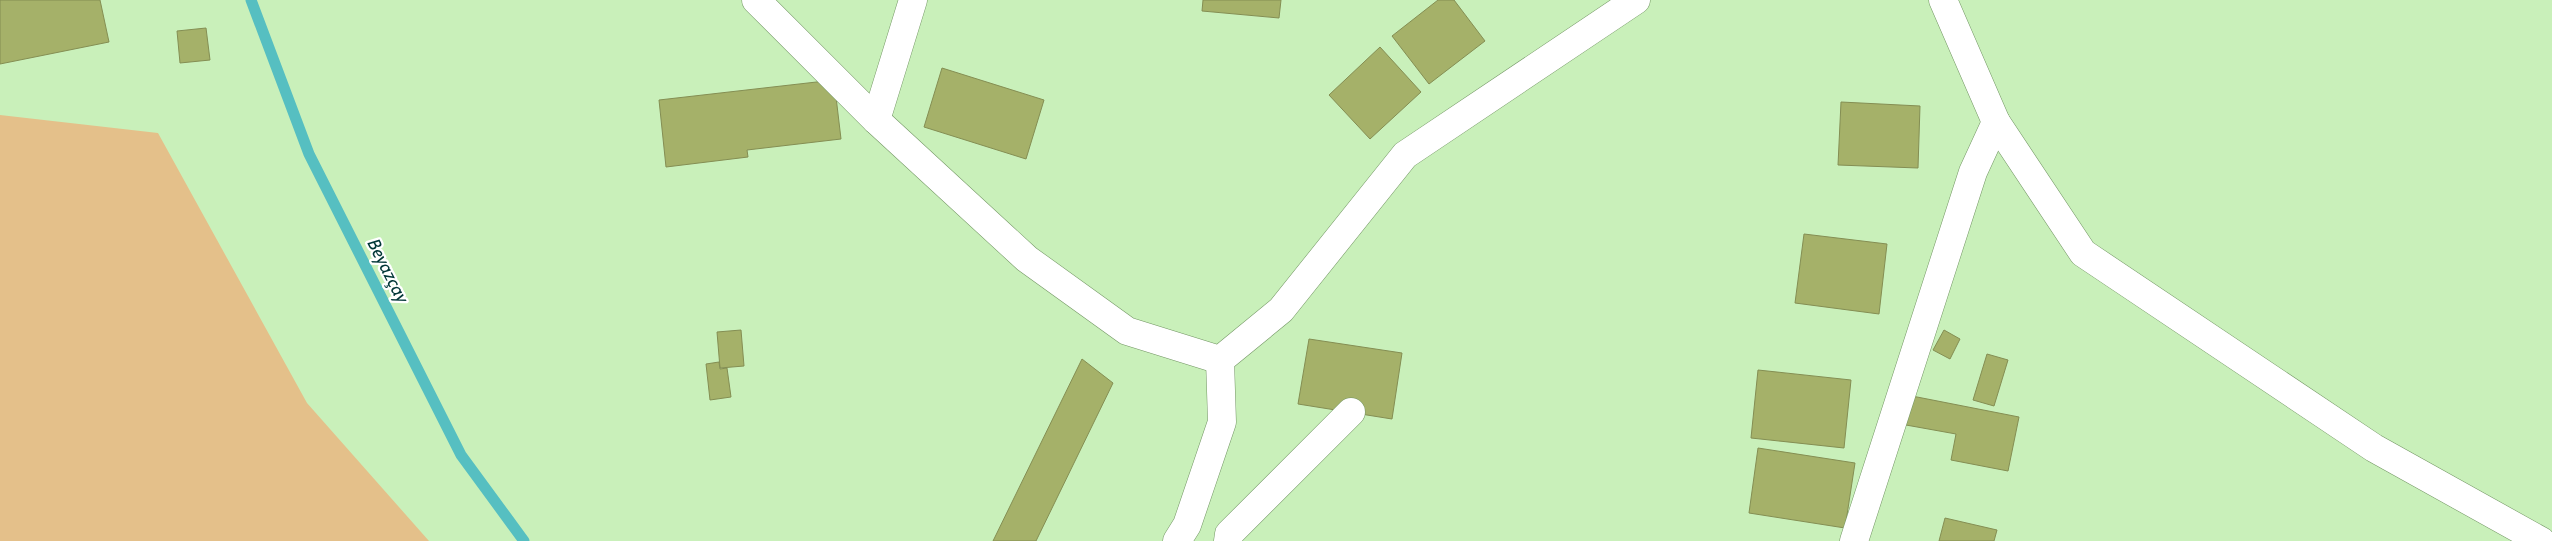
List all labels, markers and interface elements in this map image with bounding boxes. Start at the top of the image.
water label: Beyazçay [362,235,414,308]

